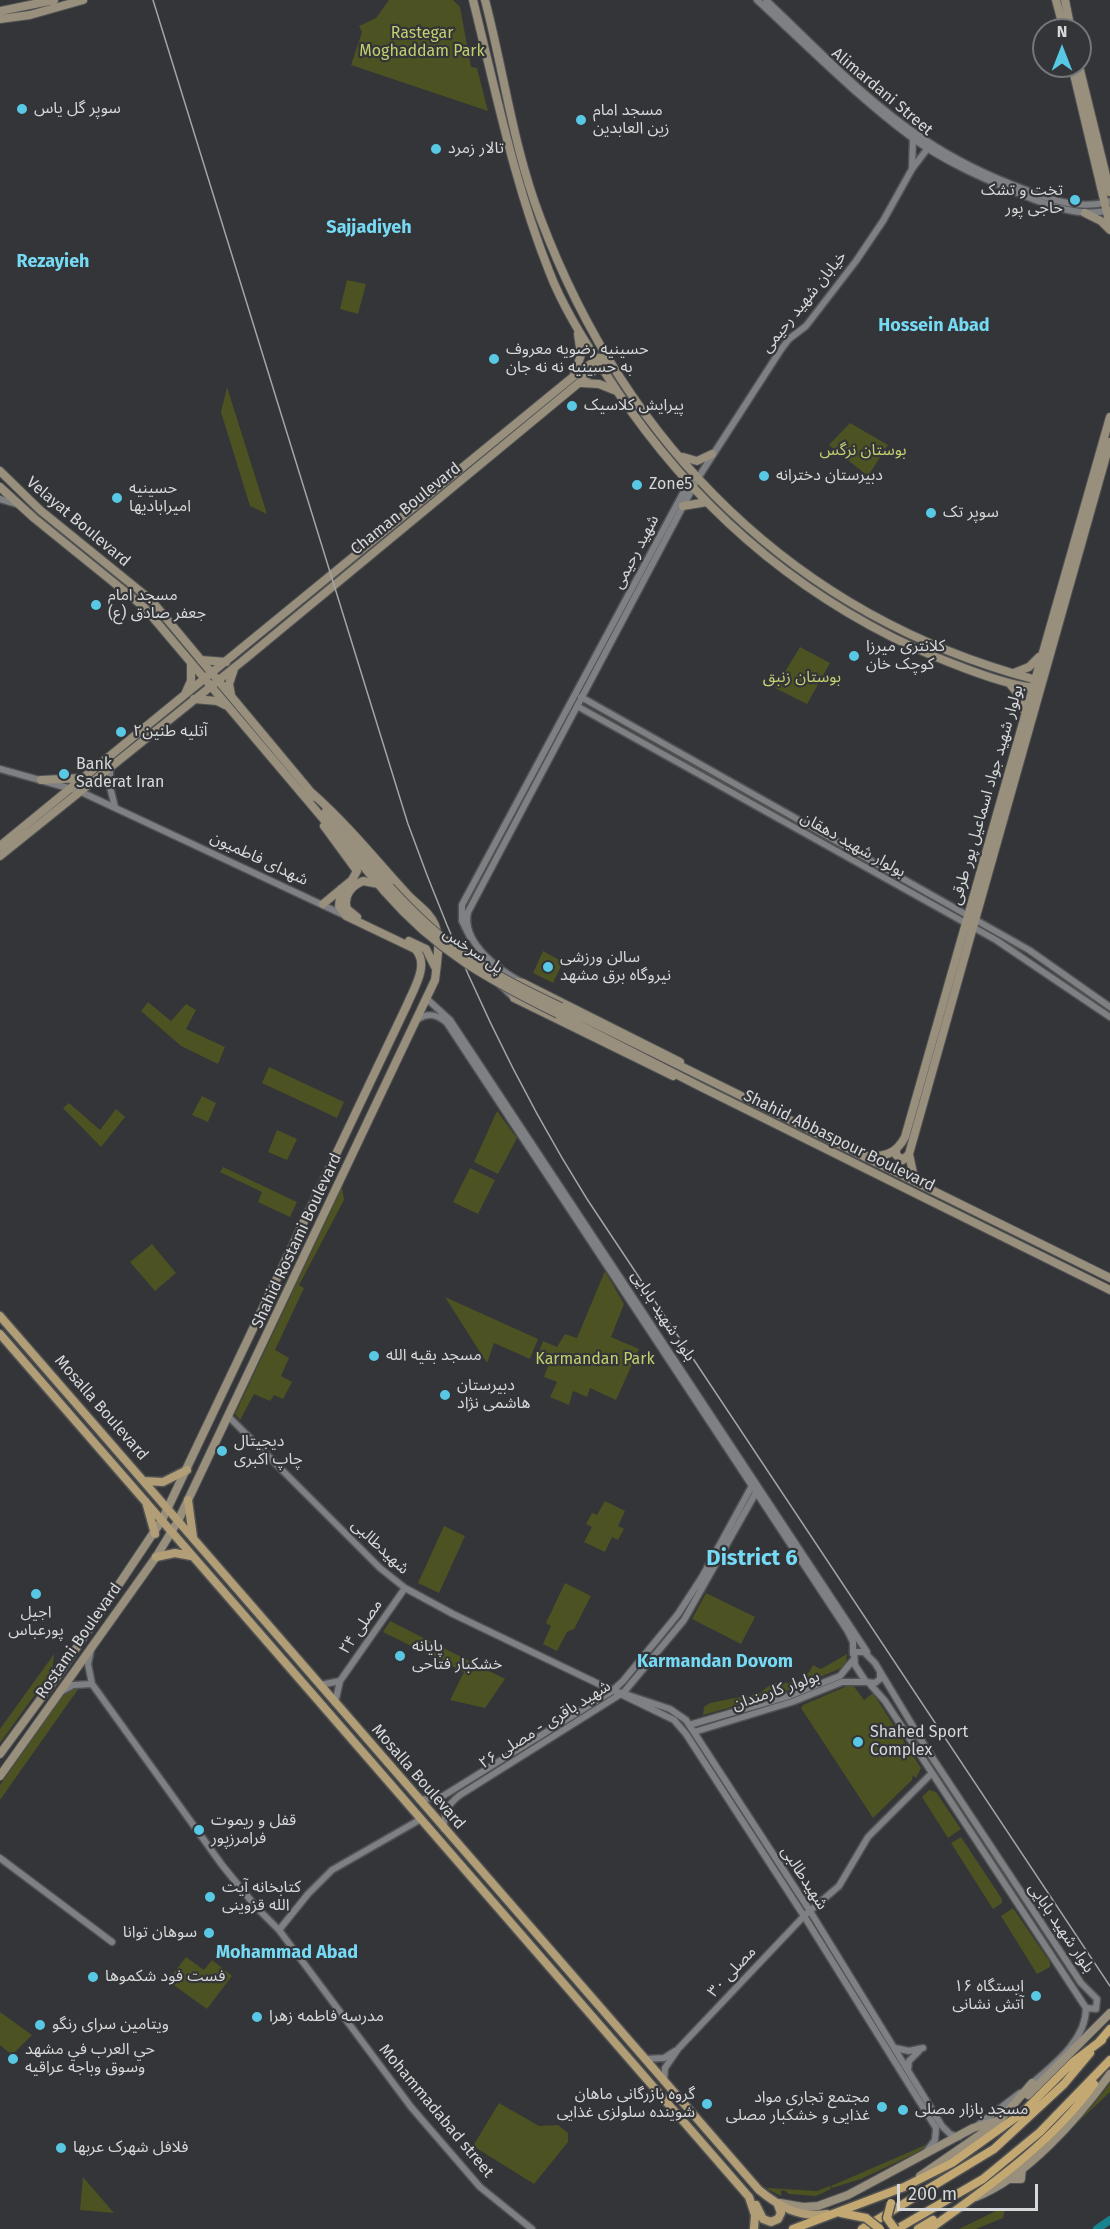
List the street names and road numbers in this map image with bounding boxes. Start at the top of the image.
street label: Alimardani Street [827,44,937,140]
street label: خیابان شهید رحیمی [757,247,851,357]
street label: Chaman Boulevard [347,459,465,559]
street label: Velayat Boulevard [22,473,134,571]
street label: شهید رحیمی [609,512,663,592]
street label: بولوار شهید جواد اسماعیل پور طرقی [946,683,1028,907]
street label: بولوار شهید دهقان [797,808,909,882]
street label: شهدای فاطمیون [207,828,311,890]
street label: پل سرخس [439,924,507,978]
street label: Shahid Abbaspour Boulevard [740,1086,938,1196]
street label: Shahid Rostami Boulevard [248,1150,346,1332]
street label: بلوار شهید بابایی [627,1267,699,1365]
street label: Mosalla Boulevard [50,1351,152,1465]
street label: شهیدطالبی [347,1515,413,1579]
street label: Rostami Boulevard [32,1580,126,1702]
street label: مصلی ۲۴ [335,1596,387,1658]
street label: بولوار کارمندان [730,1667,822,1715]
street label: شهید باقری - مصلی ۲۶ [476,1677,614,1773]
street label: Mosalla Boulevard [367,1720,469,1834]
street label: شهیدطالبی [776,1843,832,1913]
street label: بلوار شهید بابایی [1024,1879,1098,1977]
street label: مصلی ۳۰ [704,1943,760,2001]
street label: Mohammadabad street [375,2040,497,2182]

